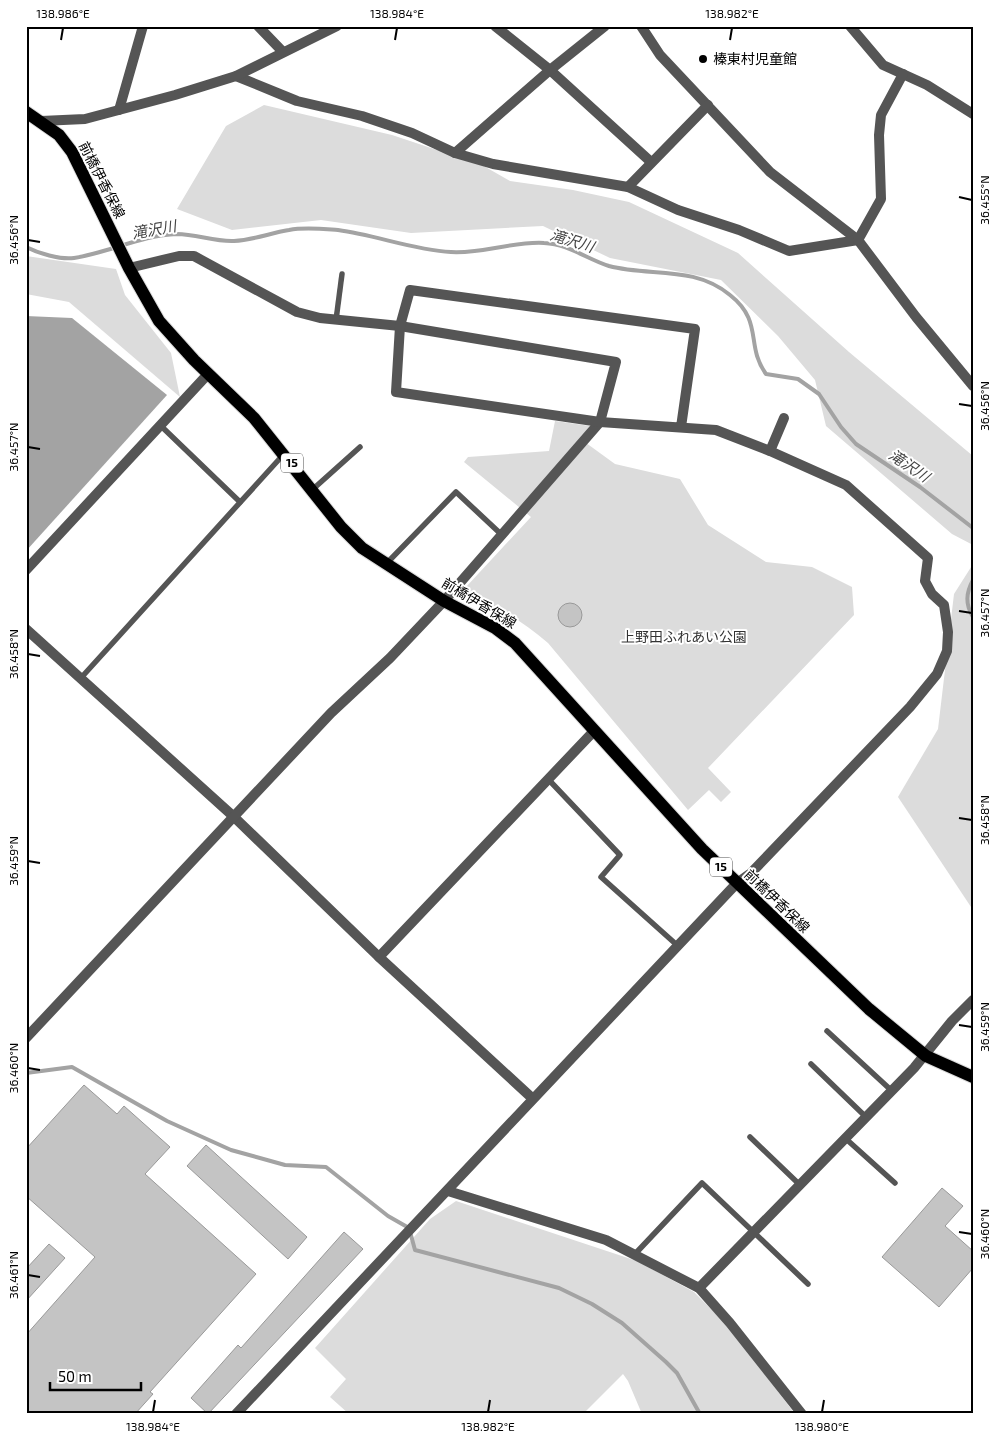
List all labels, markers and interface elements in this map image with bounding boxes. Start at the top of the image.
text: 138.986°E [36,6,90,20]
text: 138.984°E [370,6,424,20]
text: 138.982°E [705,6,759,20]
place label: 榛東村児童館 [713,50,797,67]
marker: 榛東村児童館 [697,53,709,65]
street label: 前橋伊香保線 [76,138,129,221]
text: 36.455°N [977,175,991,225]
text: 36.456°N [6,215,20,265]
water label: 滝沢川 [130,216,180,242]
water label: 滝沢川 [548,225,598,256]
text: 36.456°N [977,381,991,431]
text: 36.457°N [6,423,20,471]
water label: 滝沢川 [886,445,935,486]
road number: 15 [281,453,303,472]
street label: 前橋伊香保線 [439,574,520,631]
text: 36.457°N [977,589,991,637]
park label: 上野田ふれあい公園 [621,628,747,645]
text: 36.458°N [6,629,20,679]
text: 36.458°N [977,795,991,845]
text: 36.459°N [6,836,20,886]
road number: 15 [710,858,732,876]
street label: 前橋伊香保線 [741,865,813,936]
text: 36.459°N [977,1002,991,1052]
text: 36.460°N [6,1043,20,1093]
text: 36.460°N [977,1209,991,1259]
text: 36.461°N [6,1251,20,1299]
scale bar [50,1360,141,1392]
text: 50 m [58,1367,92,1385]
text: 138.984°E [126,1419,180,1433]
text: 138.982°E [461,1419,515,1433]
text: 138.980°E [795,1419,849,1433]

